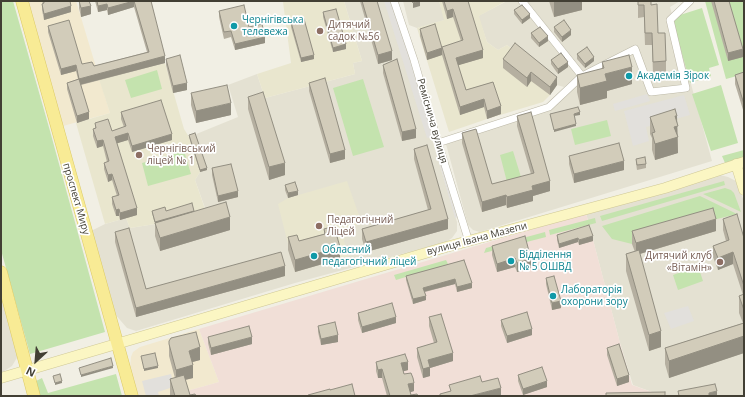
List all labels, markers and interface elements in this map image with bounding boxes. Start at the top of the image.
place label: Чернігівська телевежа [242,14,304,38]
place label: Дитячий садок №56 [328,19,379,42]
marker: Чернігівська телевежа [229,21,239,31]
marker: Дитячий садок №56 [315,26,325,36]
place label: Академія Зірок [637,70,709,82]
marker: Академія Зірок [624,71,634,81]
street label: Реміснича вулиця [414,77,450,165]
place label: Чернігівський ліцей № 1 [147,143,216,166]
marker: Чернігівський ліцей № 1 [134,150,144,160]
street label: проспект Миру [60,162,92,236]
place label: Педагогічний Ліцей [327,214,393,238]
street label: вулиця Івана Мазепи [426,220,528,258]
marker: Педагогічний Ліцей [314,221,324,231]
place label: Обласний педагогічний ліцей [322,244,416,268]
place label: Відділення № 5 ОШВД [519,249,572,272]
place label: Дитячий клуб «Вітамін» [645,250,712,274]
marker: Обласний педагогічний ліцей [309,251,319,261]
marker: Відділення № 5 ОШВД [506,256,516,266]
marker: Дитячий клуб «Вітамін» [715,257,725,267]
place label: Лабораторія охорони зору [561,284,628,308]
marker: Лабораторія охорони зору [548,291,558,301]
north arrow [16,341,56,381]
text: N [23,364,38,381]

